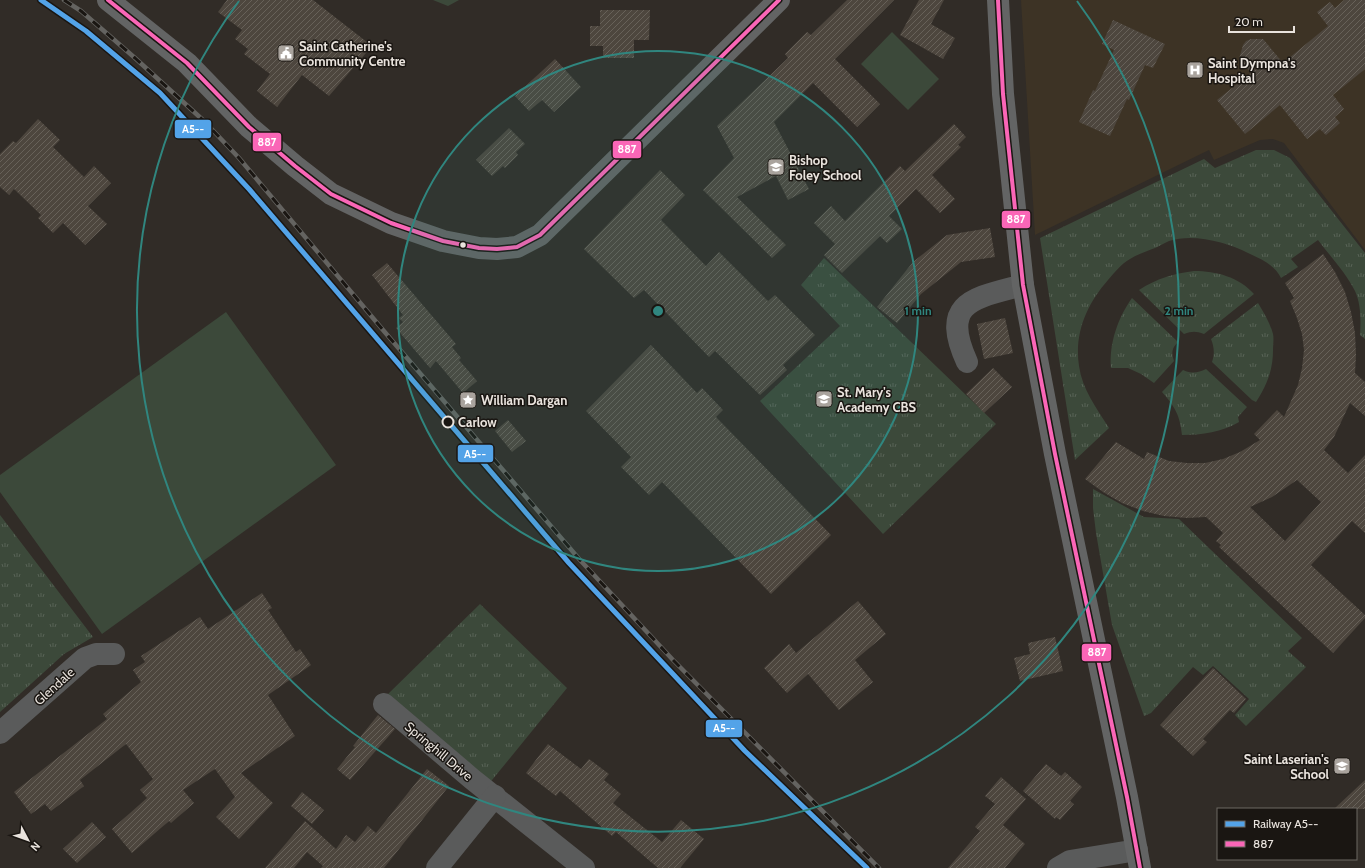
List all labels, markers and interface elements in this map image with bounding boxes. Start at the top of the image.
scale bar [1229,8,1294,34]
text: 20 m [1235,14,1263,29]
place label: Saint Catherine's Community Centre [299,38,406,69]
public building icon: Saint Catherine's Community Centre [276,43,296,63]
place label: Saint Dympna's Hospital [1208,55,1296,86]
hospital icon: Saint Dympna's Hospital [1185,60,1205,80]
line badge: A5-- [174,119,212,139]
text: A5-- [182,122,204,136]
line badge: 887 [252,132,282,152]
text: 887 [258,135,277,149]
line badge: 887 [612,140,642,159]
text: 887 [618,142,637,156]
place label: Bishop Foley School [789,152,862,183]
school or university icon: Bishop Foley School [766,157,786,177]
line badge: 887 [1001,210,1031,229]
text: 887 [1007,212,1026,226]
unlabelled marker [458,240,468,250]
text: 1 min [904,303,932,318]
text: 2 min [1165,303,1193,318]
centre of rings [651,304,665,318]
place label: St. Mary's Academy CBS [837,384,917,415]
school or university icon: St. Mary's Academy CBS [814,389,834,409]
place icon: William Dargan [458,390,478,410]
place label: William Dargan [481,392,567,408]
place label: Carlow [458,414,497,430]
marker: Carlow [441,415,455,429]
line badge: A5-- [457,444,494,463]
text: A5-- [464,447,486,461]
line badge: 887 [1081,643,1112,662]
text: 887 [1088,645,1107,659]
street label: Glendale [31,664,78,708]
street label: Springhill Drive [402,718,476,784]
line badge: A5-- [705,719,743,738]
text: A5-- [713,721,735,735]
place label: Saint Laserian's School [1244,751,1330,782]
school or university icon: Saint Laserian's School [1332,756,1352,776]
legend [1217,808,1357,860]
text: Railway A5-- [1253,816,1318,831]
north arrow [8,820,48,860]
text: 887 [1253,836,1274,851]
text: N [28,839,43,854]

